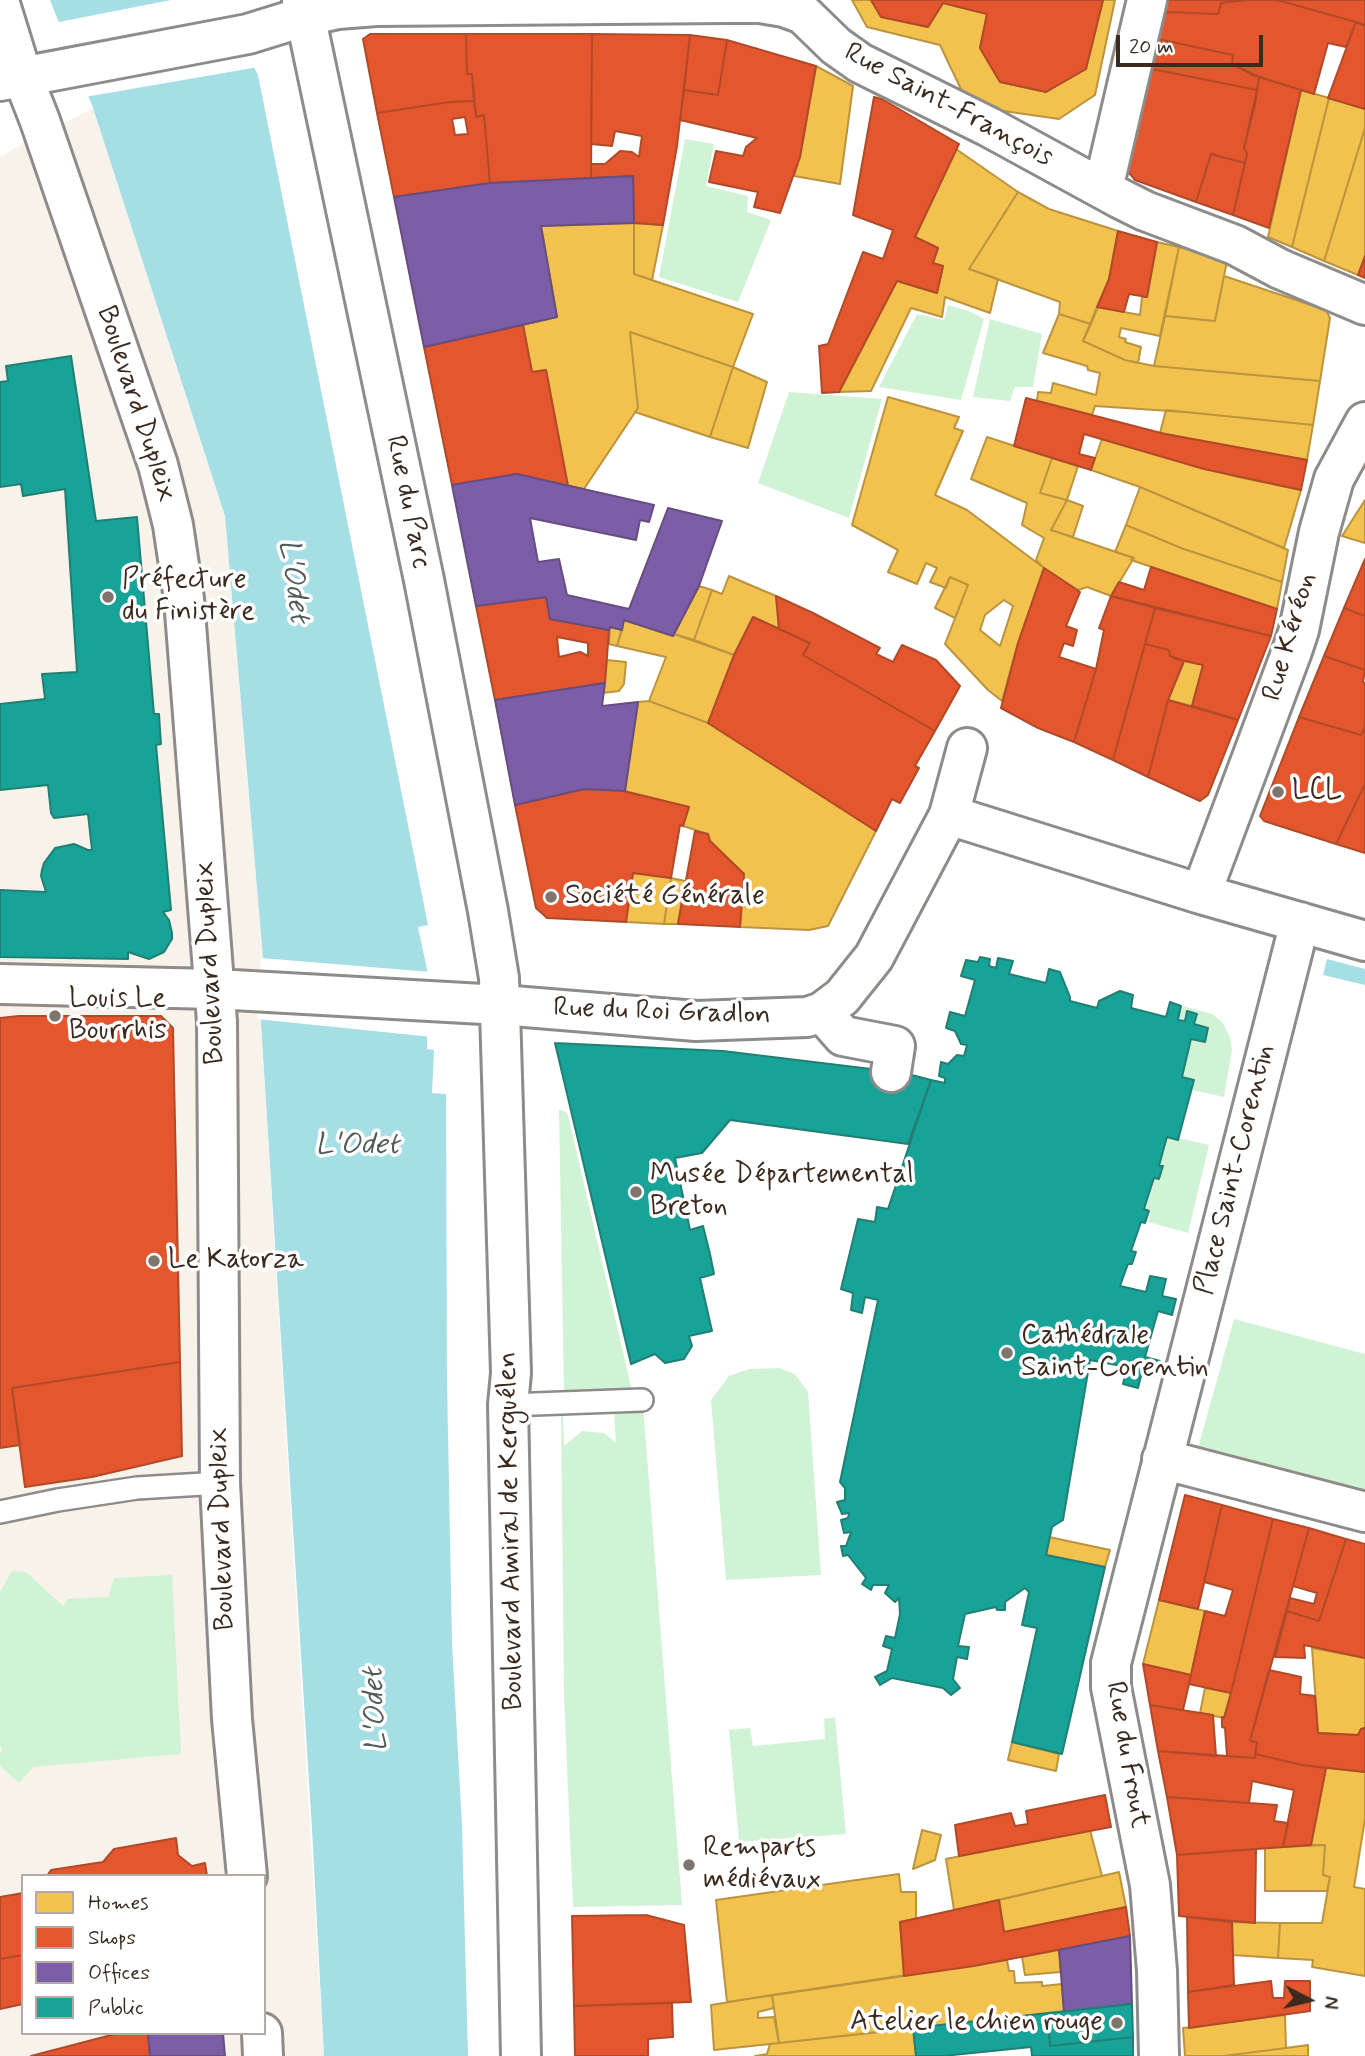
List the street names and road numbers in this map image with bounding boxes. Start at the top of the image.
street label: Rue Saint-François [838,37,1058,175]
street label: Boulevard Dupleix [88,302,182,506]
street label: Rue du Parc [377,432,437,572]
street label: Rue Kéréon [1257,569,1325,705]
street label: Boulevard Dupleix [189,861,233,1065]
street label: Rue du Roi Gradlon [553,992,771,1034]
street label: Place Saint-Corentin [1189,1041,1283,1299]
street label: Boulevard Amiral de Kerguélen [492,1351,532,1711]
street label: Boulevard Dupleix [203,1427,243,1631]
street label: Rue du Frout [1097,1679,1155,1831]

